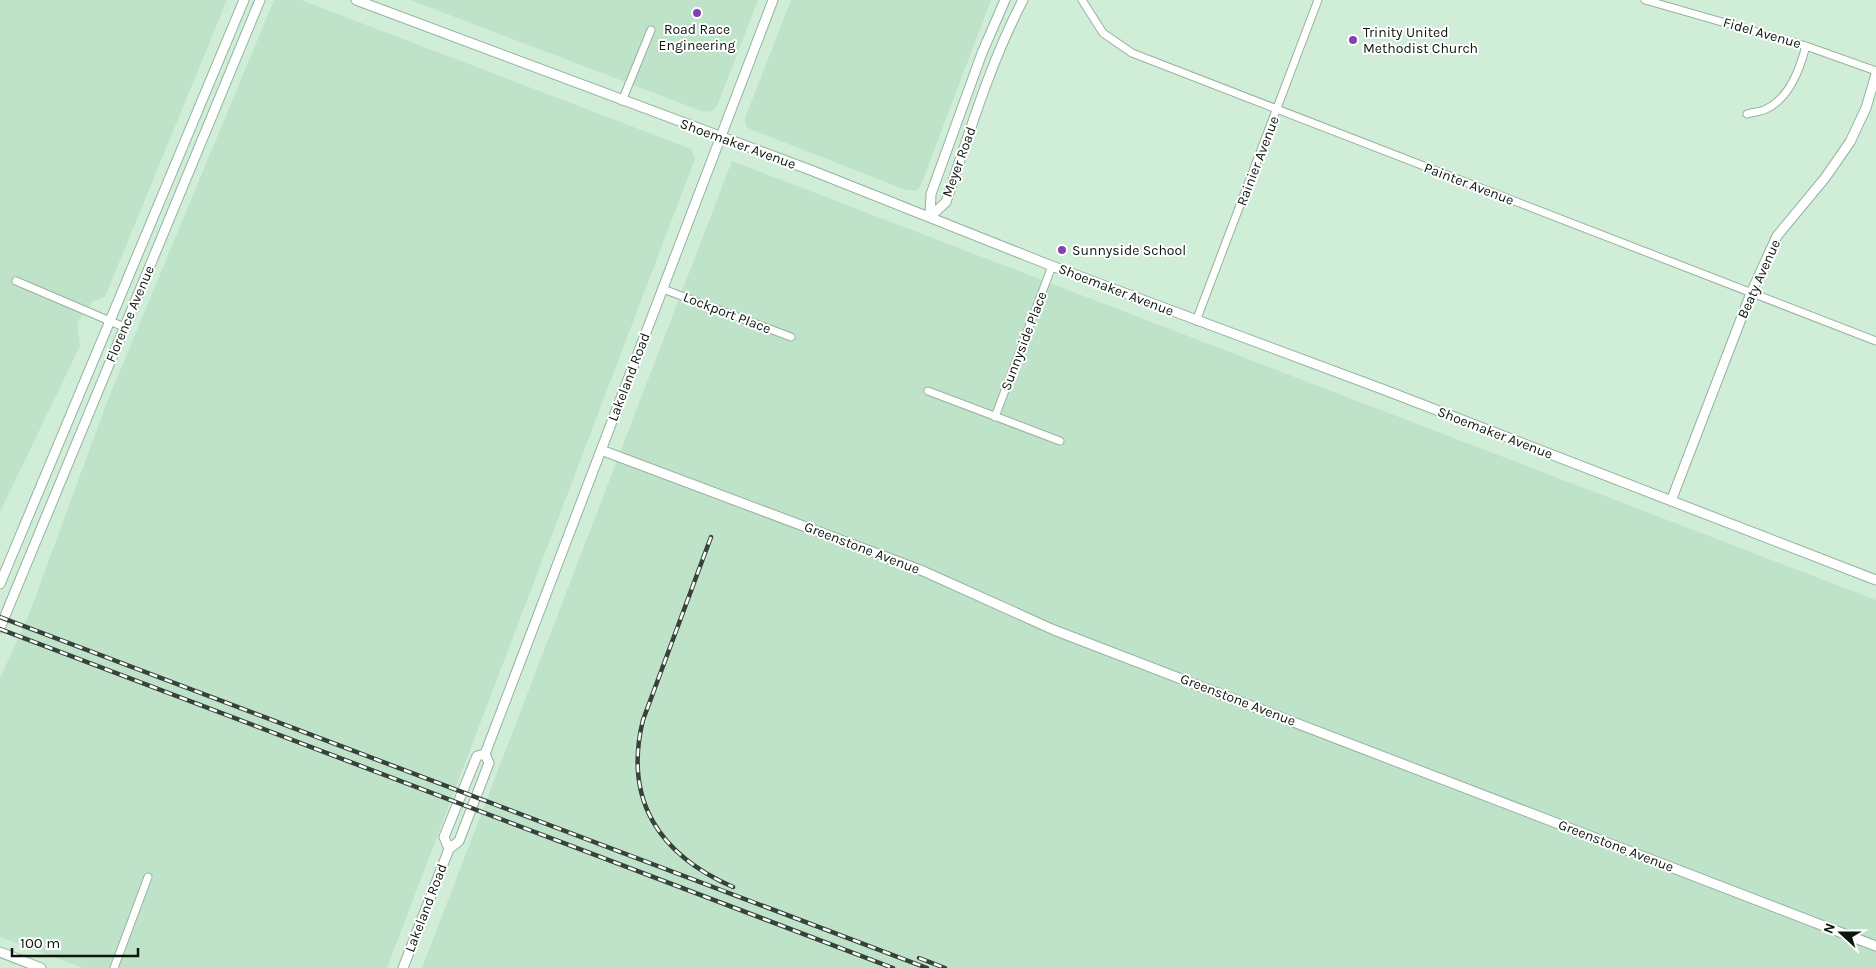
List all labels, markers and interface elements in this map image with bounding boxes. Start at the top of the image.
marker: Road Race Engineering [691,7,703,19]
street label: Fidel Avenue [1721,14,1803,52]
place label: Road Race Engineering [659,21,735,54]
place label: Trinity United Methodist Church [1363,24,1478,57]
marker: Trinity United Methodist Church [1347,34,1359,46]
street label: Rainier Avenue [1233,114,1283,208]
street label: Shoemaker Avenue [678,115,798,173]
street label: Meyer Road [938,125,980,199]
street label: Painter Avenue [1422,159,1516,209]
street label: Beaty Avenue [1734,237,1784,321]
place label: Sunnyside School [1072,242,1186,259]
marker: Sunnyside School [1056,244,1068,256]
street label: Shoemaker Avenue [1056,260,1176,320]
street label: Florence Avenue [102,263,158,365]
street label: Lockport Place [681,288,773,338]
street label: Sunnyside Place [997,289,1051,393]
street label: Lakeland Road [604,330,654,424]
street label: Shoemaker Avenue [1435,403,1555,463]
street label: Greenstone Avenue [802,518,922,578]
street label: Greenstone Avenue [1178,670,1298,730]
street label: Greenstone Avenue [1556,816,1676,876]
street label: Lakeland Road [401,861,451,955]
north arrow [1816,908,1866,958]
text: N [1820,921,1839,936]
scale bar [12,926,139,958]
text: 100 m [20,934,60,952]

